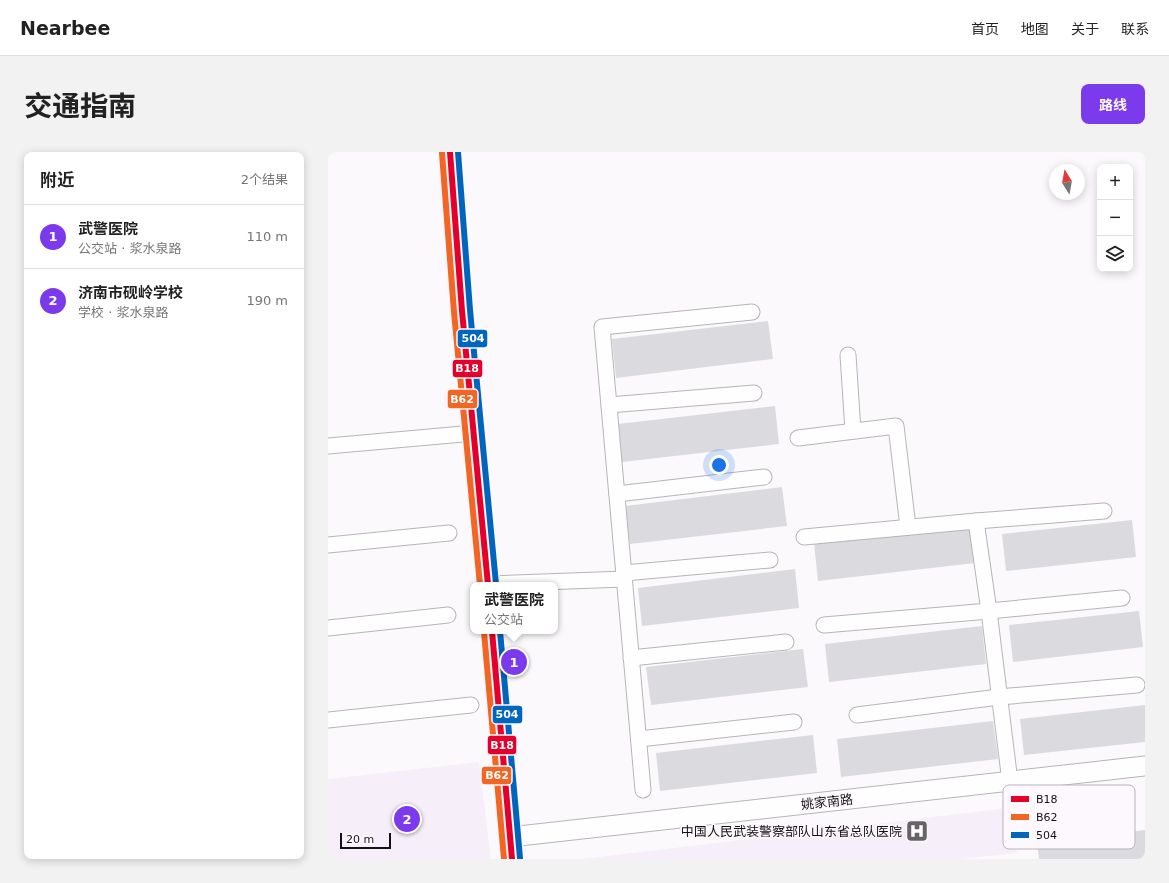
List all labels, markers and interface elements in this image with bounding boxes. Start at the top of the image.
text: Nearbee [20,17,110,39]
text: 首页 [971,21,999,37]
text: 地图 [1021,21,1049,37]
text: 关于 [1071,21,1099,37]
text: 联系 [1121,21,1149,37]
button: 路线 [1081,84,1145,124]
text: 交通指南 [24,90,136,123]
north arrow [1049,164,1085,200]
map controls [1097,164,1133,272]
button: + [1097,164,1133,200]
text: 附近 [40,170,74,190]
text: 2个结果 [241,172,288,187]
button: − [1097,200,1133,236]
text: 武警医院 [78,220,138,238]
text: 1 [48,229,58,244]
text: 110 m [246,229,288,244]
button: layers [1097,236,1133,272]
text: 公交站 · 浆水泉路 [78,241,181,256]
text: 济南市砚岭学校 [78,284,183,302]
text: 2 [48,293,58,308]
text: 190 m [246,293,288,308]
text: 学校 · 浆水泉路 [78,305,168,320]
line badge: 504 [457,329,488,348]
text: 504 [462,332,485,345]
line badge: B18 [452,359,483,378]
text: B18 [455,362,479,375]
line badge: B62 [447,389,478,409]
text: B62 [450,393,474,406]
your location [709,455,729,475]
popup [470,582,558,634]
text: 武警医院 [484,591,544,609]
text: 公交站 [484,612,523,627]
pin: 1 [501,647,527,677]
line badge: 504 [492,705,523,724]
text: 504 [496,708,519,721]
line badge: B18 [487,735,517,755]
text: B18 [490,739,514,752]
line badge: B62 [481,766,512,785]
text: B62 [485,769,509,782]
legend [1003,785,1135,849]
street label: 姚家南路 [800,792,854,812]
text: B18 [1036,793,1058,806]
pin: 2 [394,804,420,834]
text: B62 [1036,811,1058,824]
hospital icon: 中国人民武装警察部队山东省总队医院 [904,818,930,844]
place label: 中国人民武装警察部队山东省总队医院 [681,824,902,839]
text: 504 [1036,829,1057,842]
scale bar [340,831,391,850]
text: 20 m [346,833,374,846]

